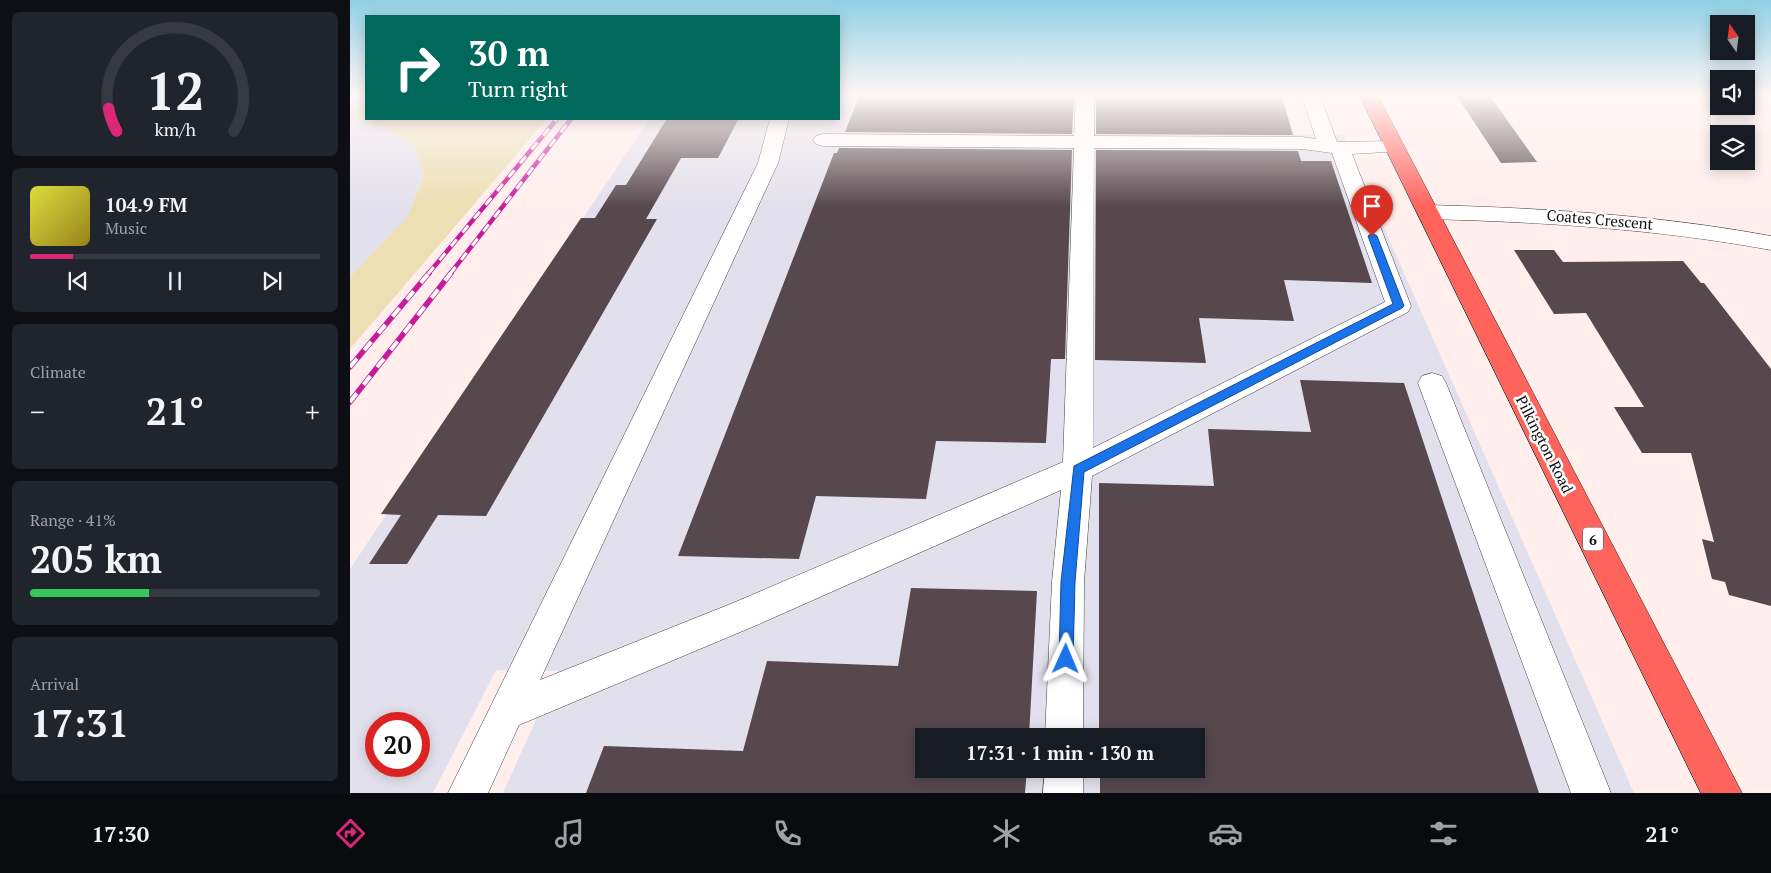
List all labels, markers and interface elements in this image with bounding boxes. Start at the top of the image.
north arrow [1710,15,1755,60]
map controls [1710,15,1755,170]
text: 30 m [468,30,549,76]
icon: right [385,35,450,100]
text: 12 [146,56,204,125]
button: sound [1710,70,1755,115]
text: Turn right [468,74,568,103]
text: km/h [154,117,196,141]
button: layers [1710,125,1755,170]
pin [1351,185,1393,236]
text: 104.9 FM [105,192,187,217]
icon: arrive [1358,192,1386,220]
street label: Coates Crescent [1546,204,1654,234]
text: Music [105,217,147,239]
icon: previous [64,267,92,295]
icon: pause [161,267,189,295]
icon: next [258,267,286,295]
text: Climate [30,361,86,383]
text: 21° [146,386,204,436]
street label: Pilkington Road [1512,392,1578,496]
text: − [30,393,45,430]
text: + [305,393,320,430]
text: Range · 41% [30,509,116,531]
road number: 6 [1583,528,1603,550]
text: 205 km [30,534,162,584]
position arrow [1039,632,1091,684]
text: Arrival [30,673,79,695]
text: 17:31 [30,698,129,748]
speed limit sign: 20 [365,712,430,777]
text: 17:31 · 1 min · 130 m [966,740,1154,765]
icon: directions [333,816,368,851]
icon: music [552,816,587,851]
icon: phone [770,816,805,851]
icon: climate [989,816,1024,851]
icon: car [1208,816,1243,851]
icon: filters [1426,816,1461,851]
text: 17:30 [92,819,149,848]
text: 21° [1645,819,1679,848]

